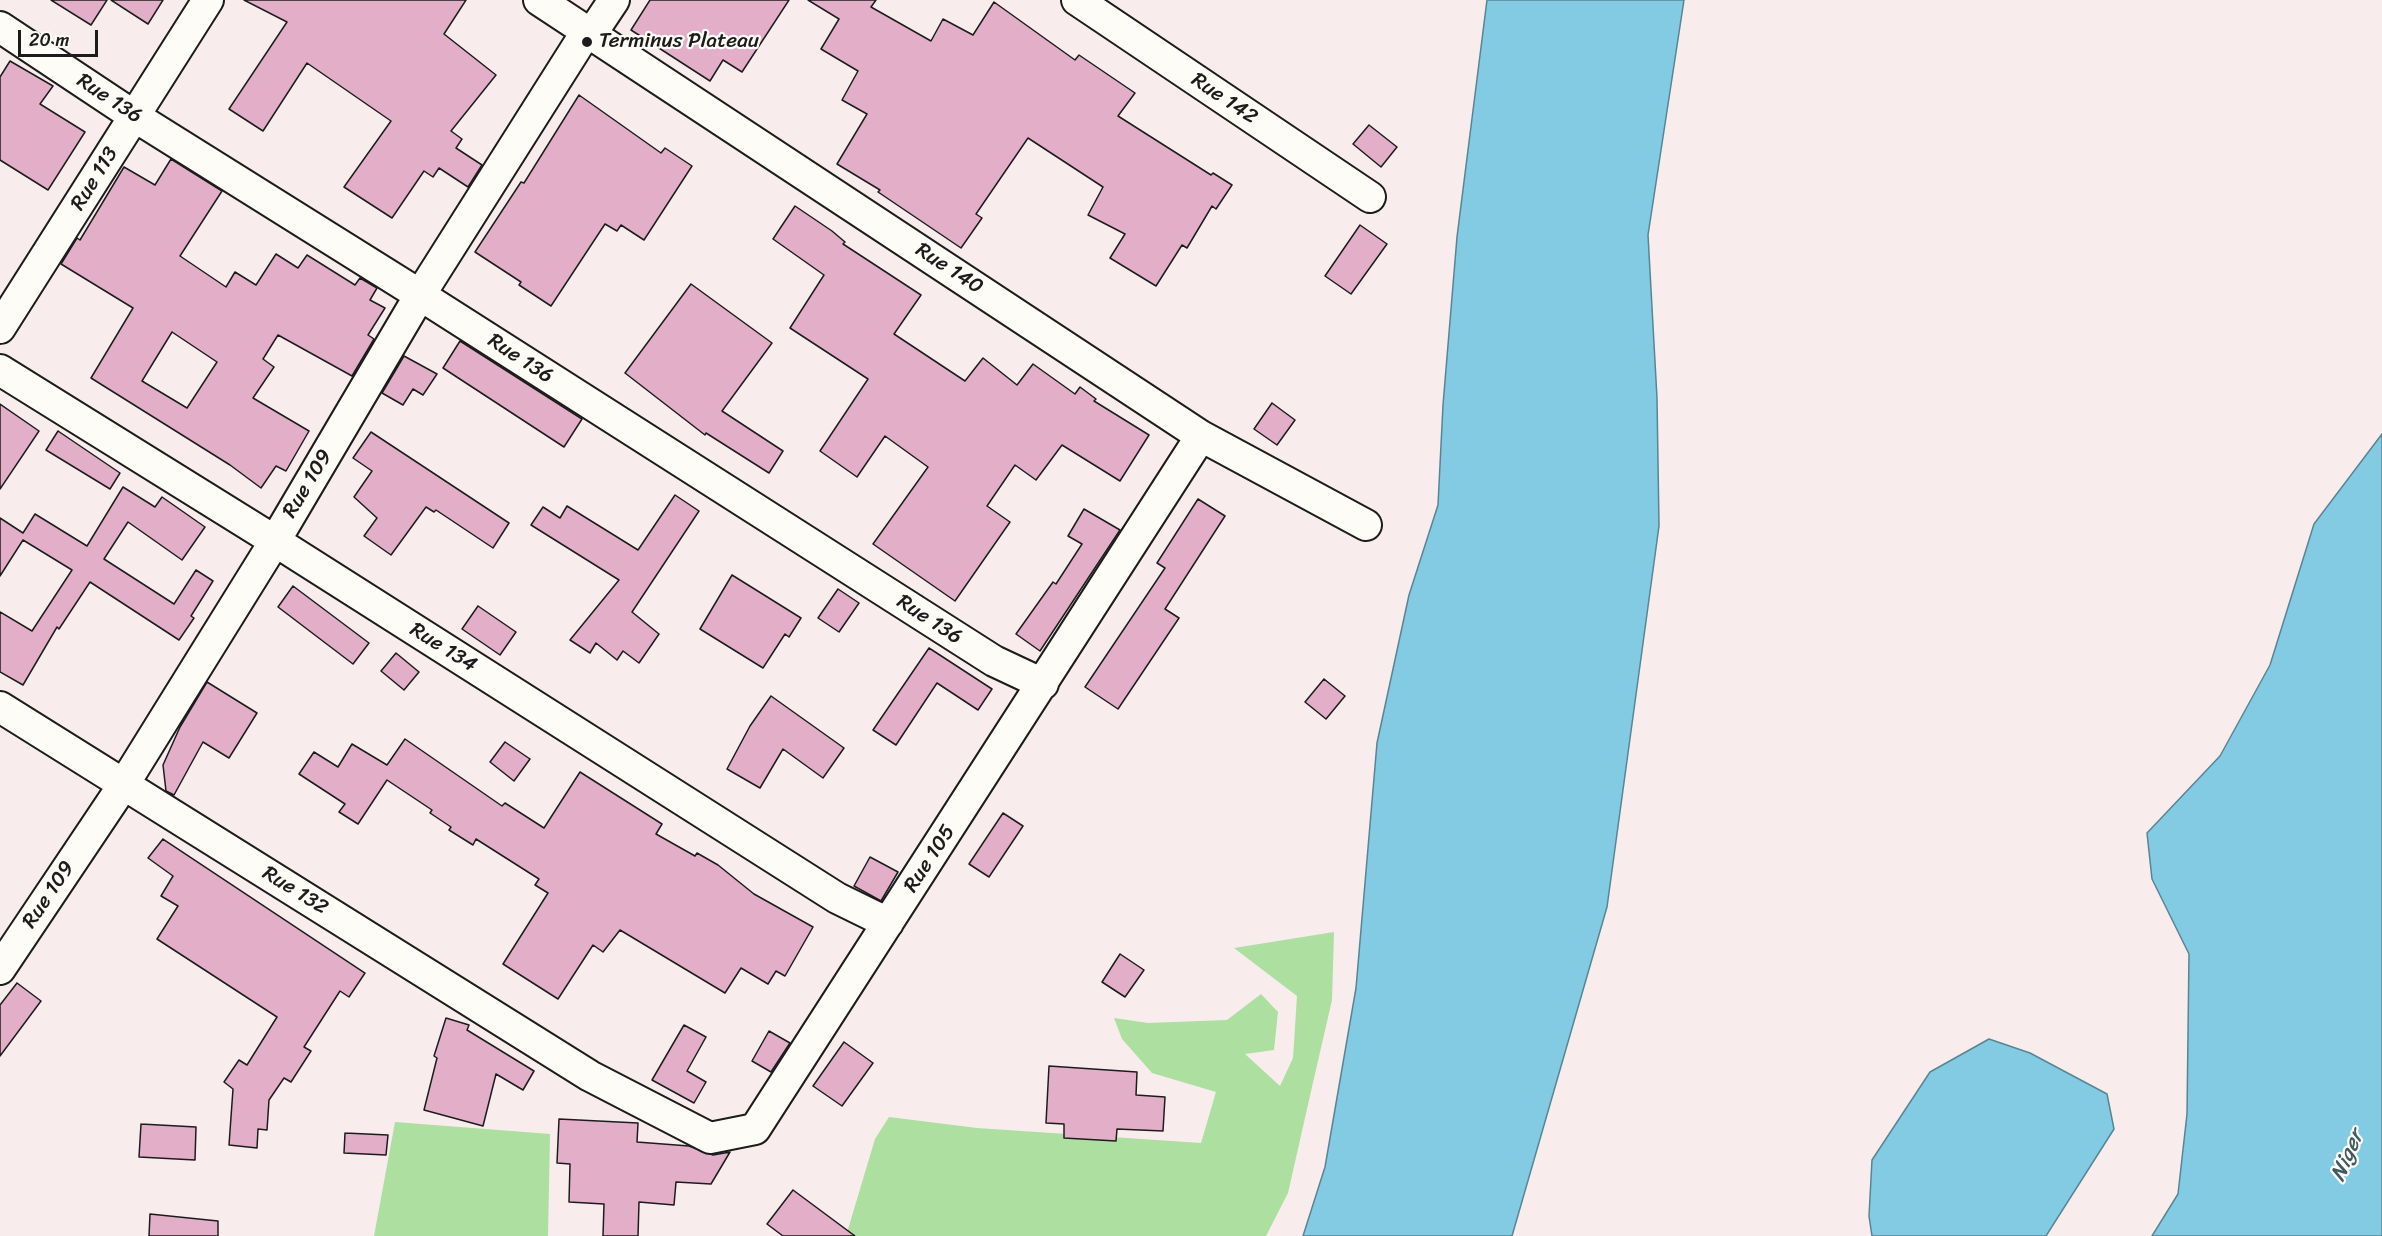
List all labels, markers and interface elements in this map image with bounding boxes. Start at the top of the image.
scale bar [21,18,100,56]
text: 20 m [29,24,69,56]
place label: Terminus Plateau [599,29,759,55]
marker: Terminus Plateau [580,35,594,49]
street label: Rue 142 [1186,68,1262,130]
street label: Rue 136 [72,69,146,129]
street label: Rue 113 [66,143,124,215]
street label: Rue 140 [910,238,988,300]
street label: Rue 136 [483,329,557,389]
street label: Rue 109 [278,445,338,523]
street label: Rue 136 [892,590,966,650]
street label: Rue 134 [405,618,481,678]
street label: Rue 105 [899,821,961,897]
street label: Rue 109 [17,857,81,933]
street label: Rue 132 [257,861,333,921]
water label: Niger [2326,1127,2370,1185]

